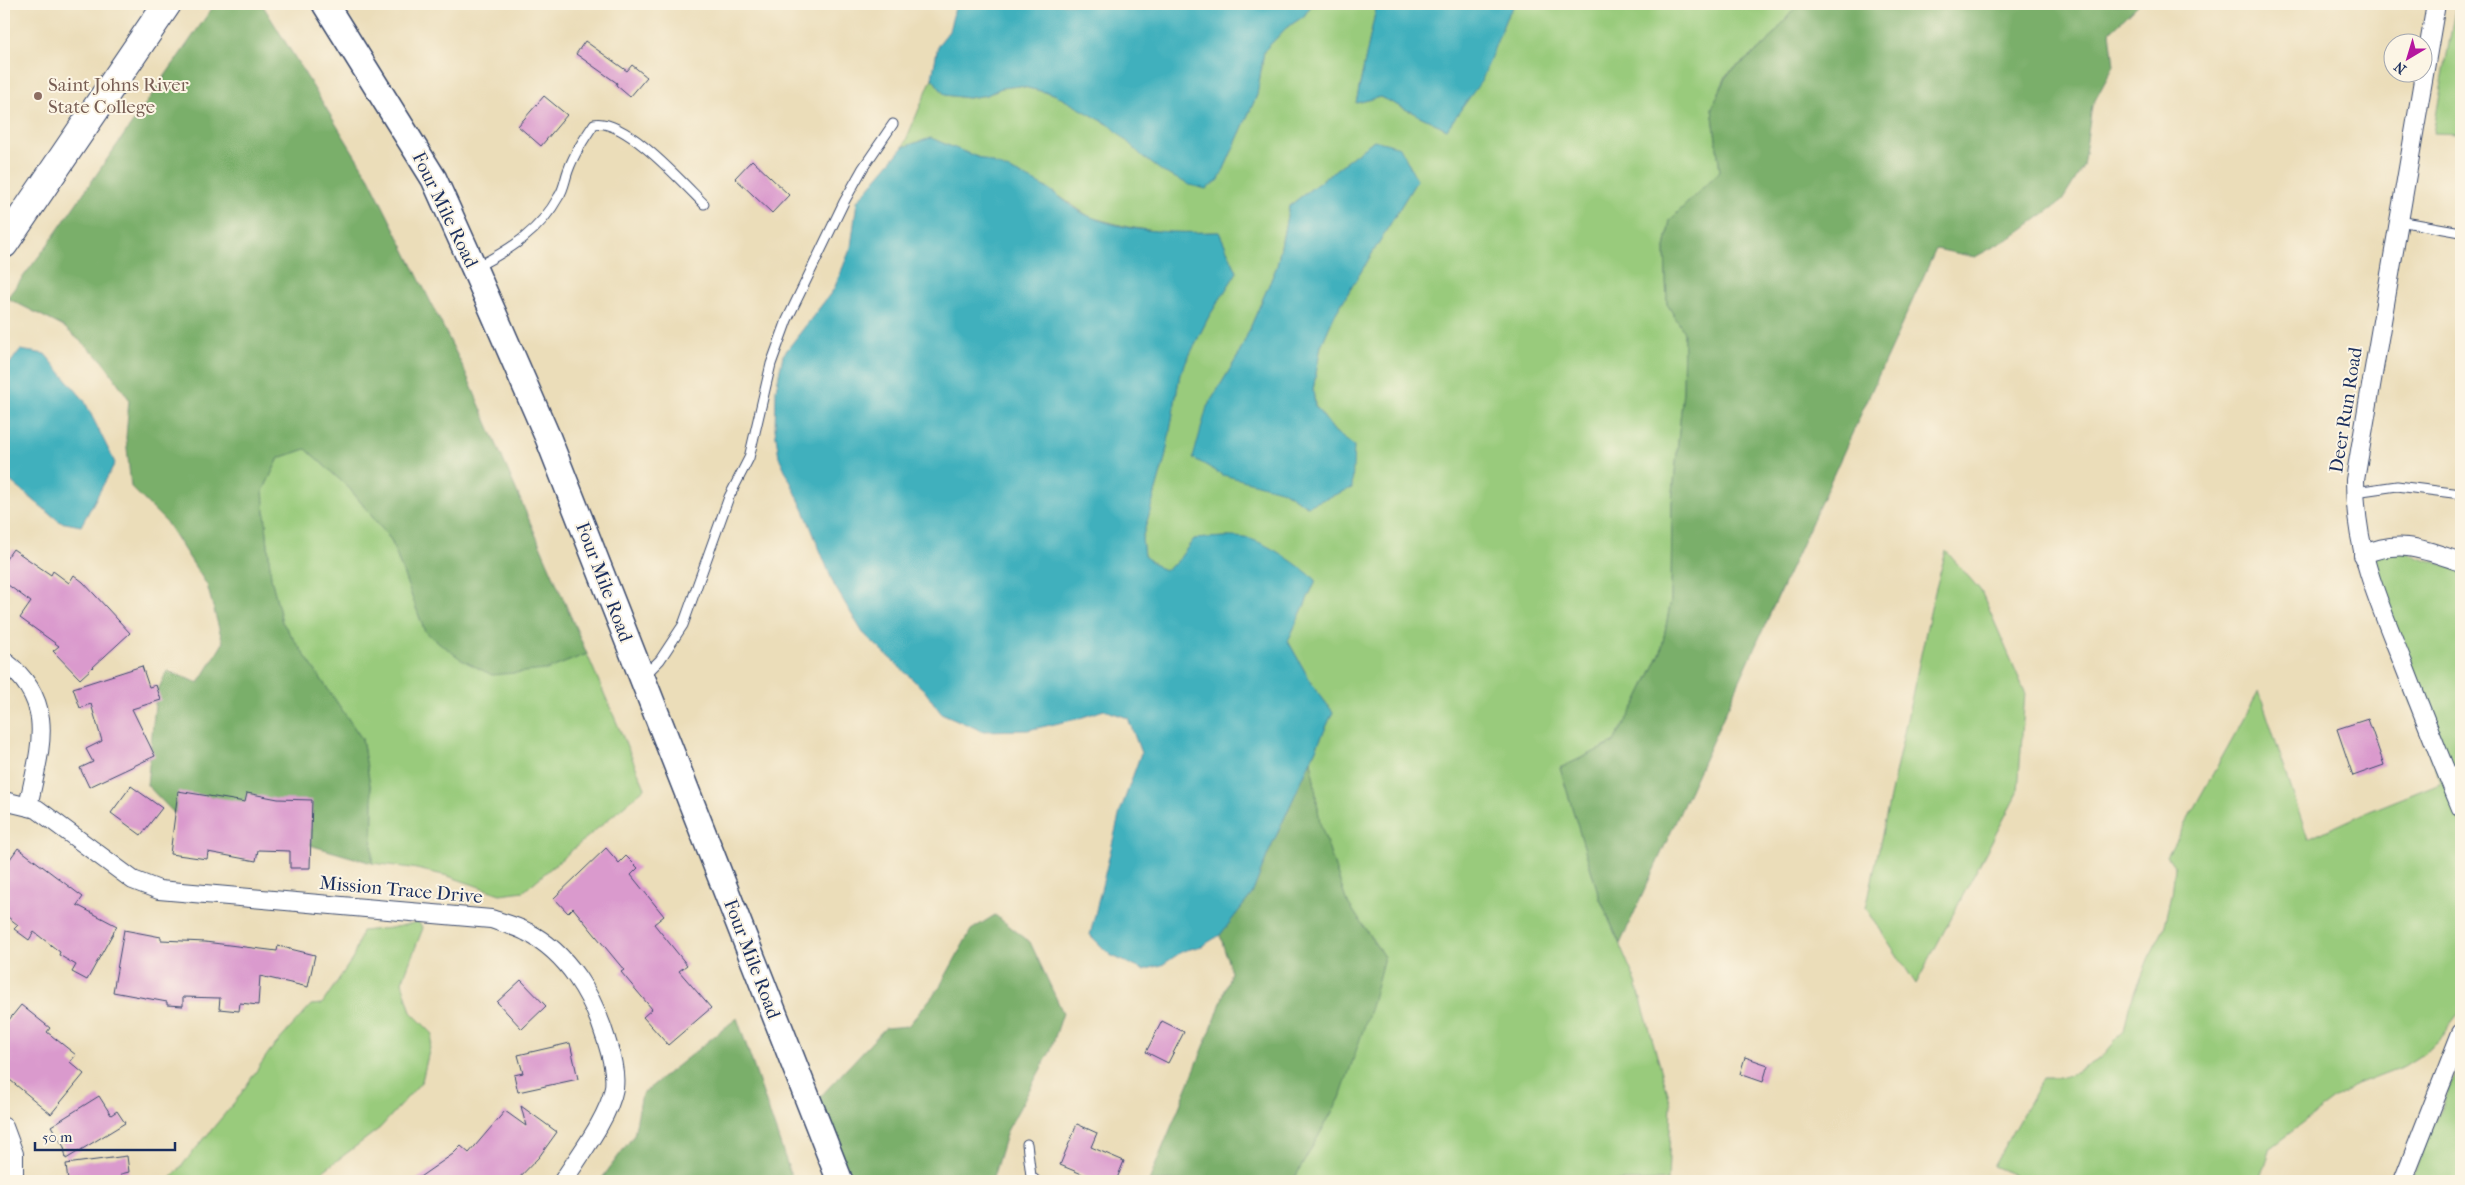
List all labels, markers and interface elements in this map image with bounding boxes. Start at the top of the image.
north arrow [2382,32,2432,82]
text: N [2391,58,2410,78]
place label: Saint Johns River State College [48,74,190,118]
marker: Saint Johns River State College [32,90,44,102]
street label: Four Mile Road [407,148,483,272]
street label: Deer Run Road [2325,345,2367,474]
street label: Four Mile Road [571,519,637,646]
street label: Mission Trace Drive [318,872,484,908]
street label: Four Mile Road [719,896,785,1023]
scale bar [35,1120,175,1152]
text: 50 m [42,1128,73,1146]

